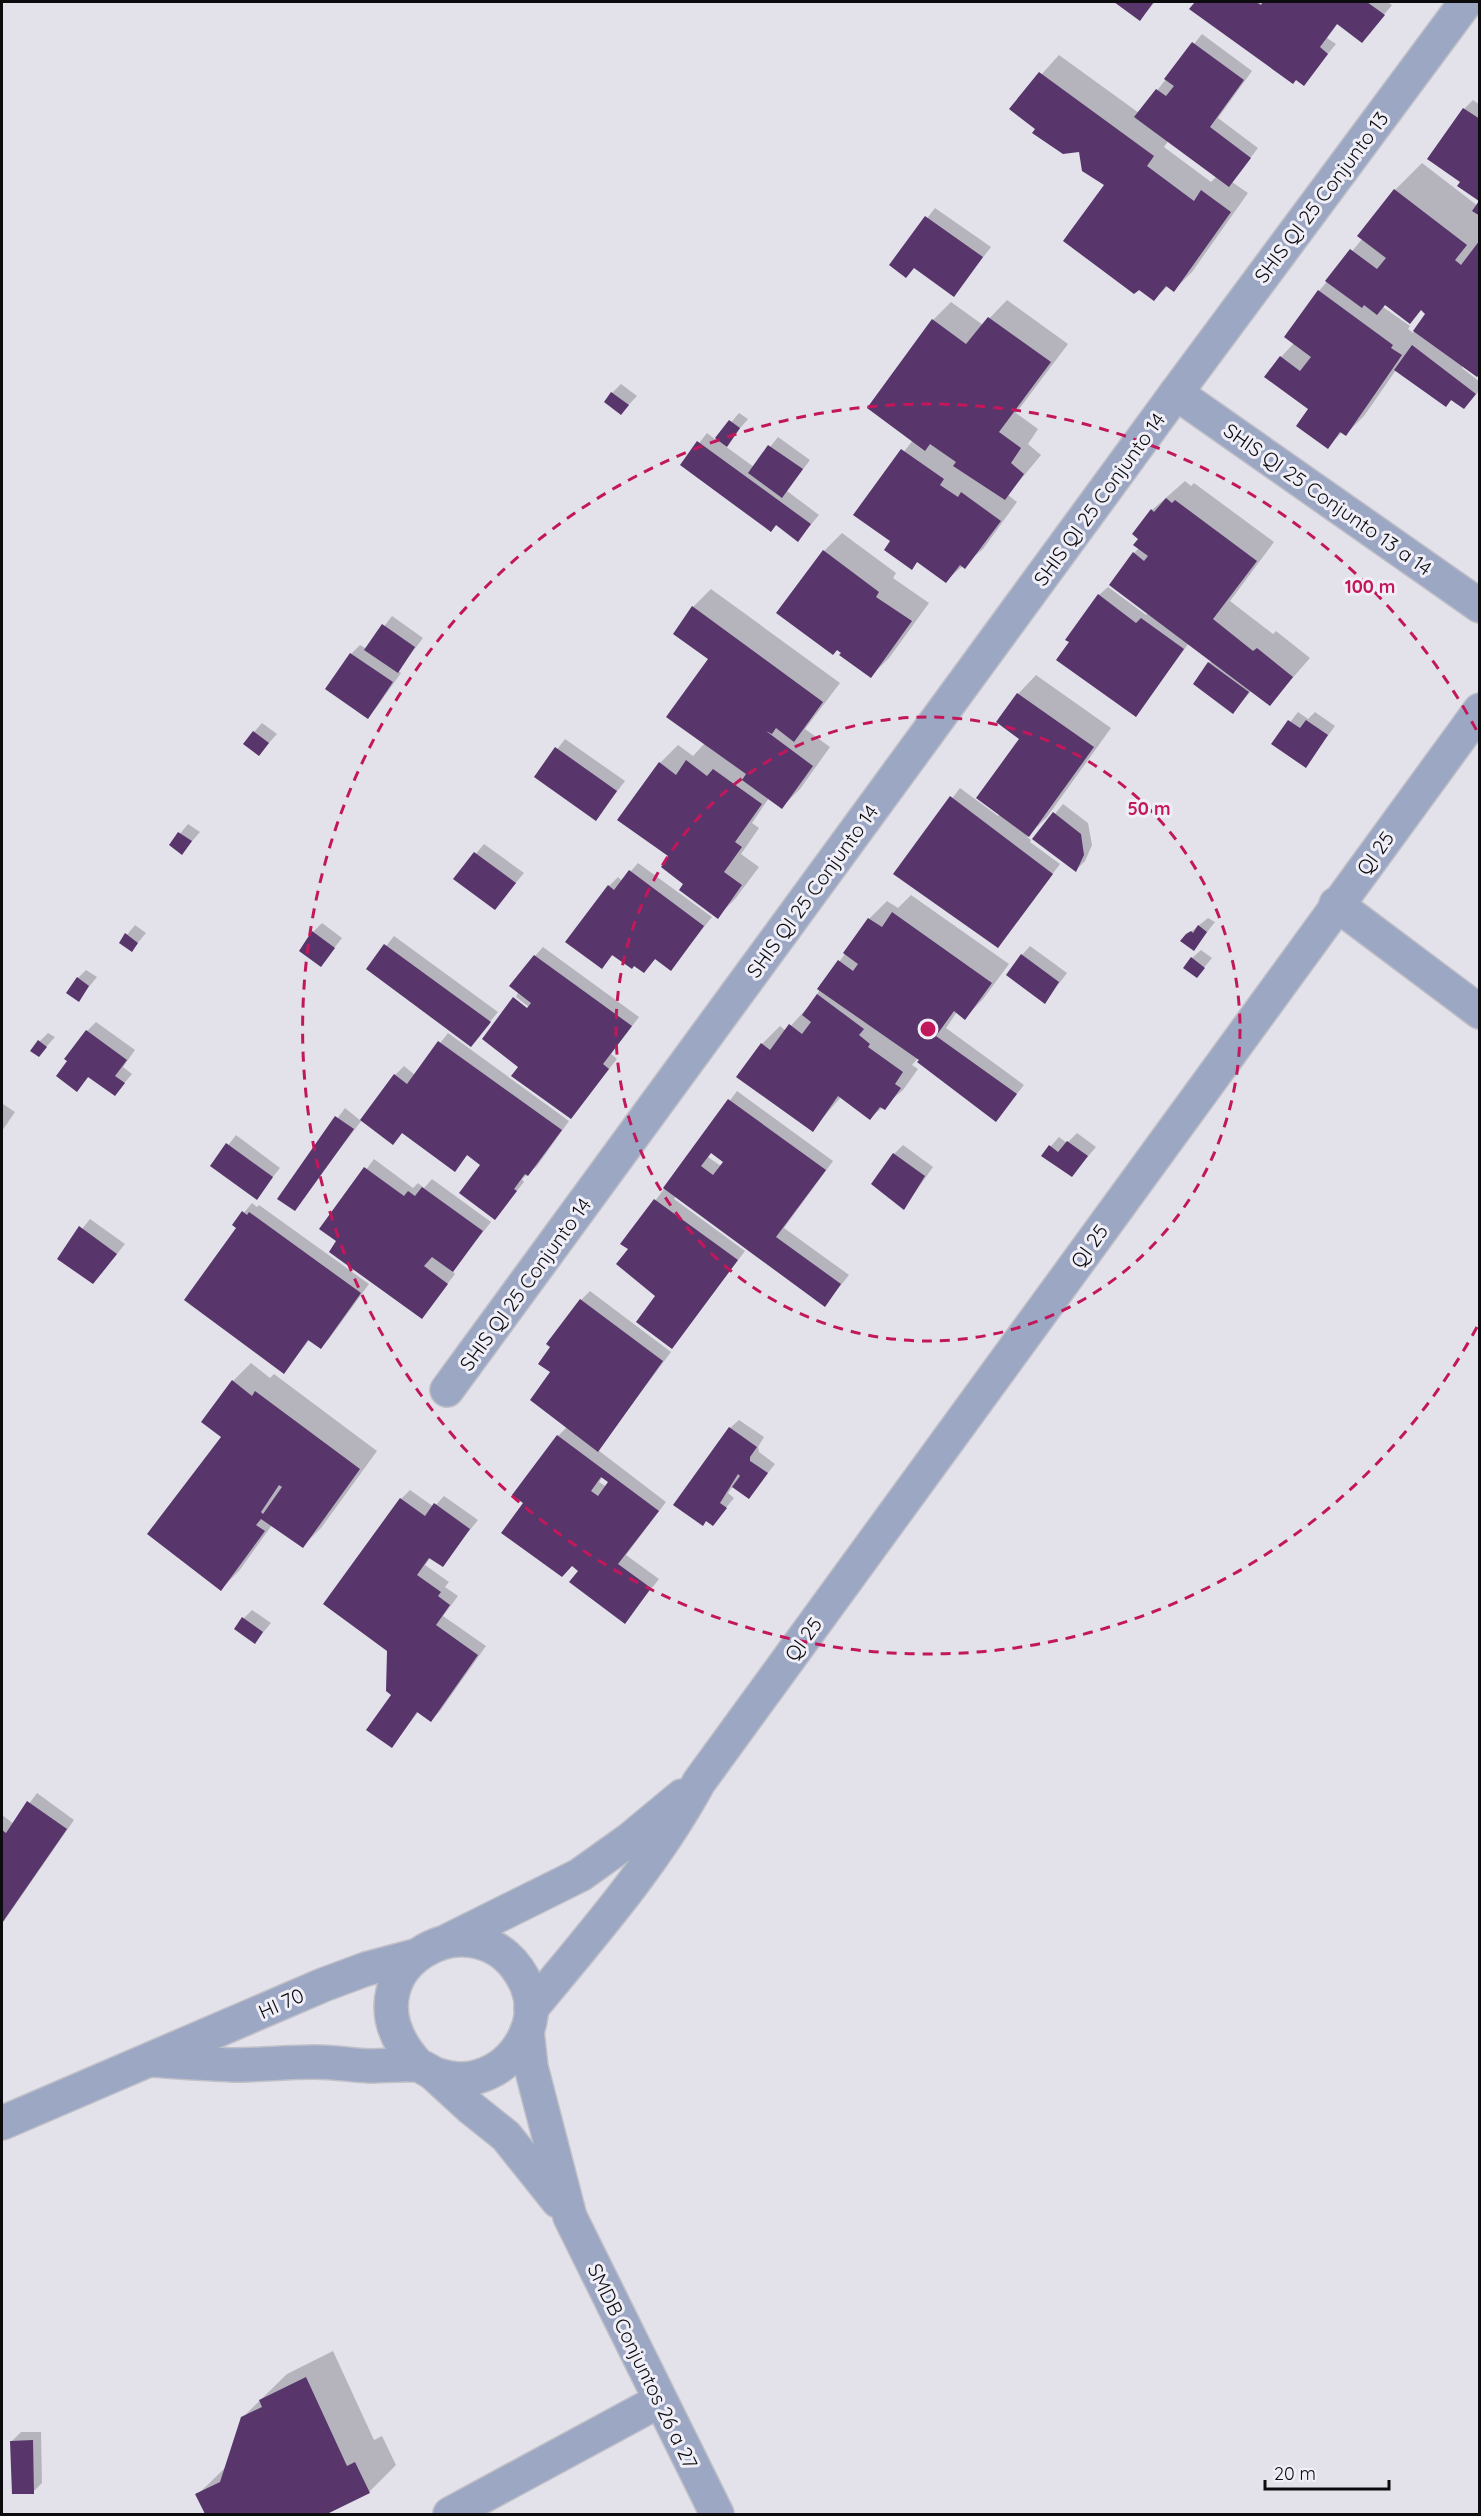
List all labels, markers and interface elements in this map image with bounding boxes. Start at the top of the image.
street label: SHIS QI 25 Conjunto 13 [1248,106,1394,288]
street label: SHIS QI 25 Conjunto 14 [1028,408,1170,590]
street label: SHIS QI 25 Conjunto 13 a 14 [1219,417,1437,581]
text: 100 m [1345,575,1395,598]
text: 50 m [1127,797,1171,820]
street label: SHIS QI 25 Conjunto 14 [741,800,883,982]
street label: QI 25 [1351,826,1399,880]
centre of rings [918,1019,938,1039]
street label: SHIS QI 25 Conjunto 14 [454,1193,596,1375]
street label: QI 25 [1065,1219,1113,1273]
street label: QI 25 [779,1612,827,1666]
street label: HI 70 [254,1982,308,2024]
street label: SMDB Conjuntos 26 a 27 [582,2259,704,2473]
scale bar [1265,2453,1390,2491]
text: 20 m [1274,2462,1316,2485]

